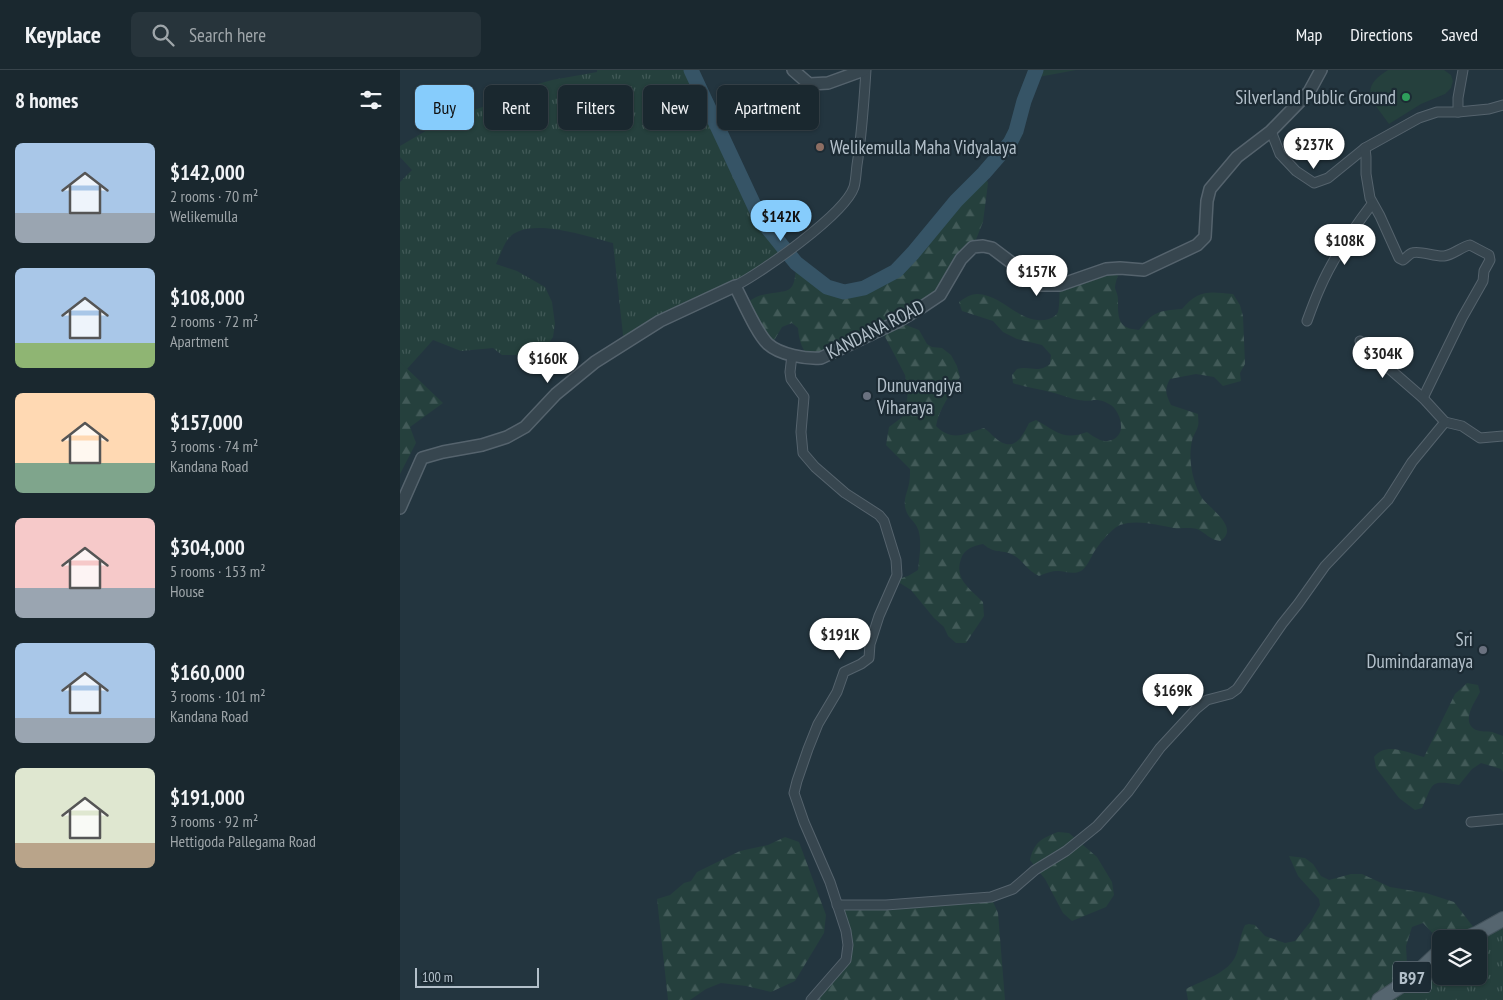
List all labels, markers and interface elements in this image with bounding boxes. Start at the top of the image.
search box [131,12,481,57]
text: Keyplace [25,19,101,50]
icon: search [149,21,177,49]
text: Search here [189,23,266,47]
text: Map [1296,23,1322,46]
text: Directions [1350,23,1413,46]
text: Saved [1441,23,1478,46]
chip: Buy [415,85,474,130]
chip: Rent [484,85,548,130]
chip: Filters [558,85,633,130]
chip: New [643,85,707,130]
chip: Apartment [717,85,819,130]
place label: Silverland Public Ground [1235,85,1396,109]
icon: filters [357,86,385,114]
text: 8 homes [15,87,78,114]
marker: Silverland Public Ground [1400,91,1412,103]
pin: $237K [1279,128,1349,170]
text: $237K [1295,134,1333,154]
place label: Welikemulla Maha Vidyalaya [830,135,1017,159]
marker: Welikemulla Maha Vidyalaya [814,141,826,153]
text: $142,000 [170,159,245,186]
icon: home [55,163,115,223]
text: 2 rooms · 70 m² [170,186,258,206]
pin: $142K [746,200,816,242]
text: Welikemulla [170,206,238,226]
text: $142K [762,206,800,226]
pin: $108K [1310,224,1380,266]
text: $108K [1326,230,1364,250]
pin: $157K [1002,254,1072,297]
text: $157K [1018,261,1056,281]
text: $108,000 [170,284,245,311]
icon: home [55,288,115,348]
street label: KANDANA ROAD [822,294,928,364]
text: 2 rooms · 72 m² [170,311,258,331]
text: Apartment [170,331,229,351]
pin: $304K [1348,336,1418,379]
pin: $160K [513,342,583,384]
text: $304K [1364,343,1402,363]
text: $160K [529,348,567,368]
place label: Dunuvangiya Viharaya [876,373,962,419]
marker: Dunuvangiya Viharaya [861,390,873,402]
text: $157,000 [170,409,243,436]
icon: home [55,413,115,473]
text: 3 rooms · 74 m² [170,436,258,456]
text: Kandana Road [170,456,248,476]
text: $304,000 [170,534,245,561]
icon: home [55,538,115,598]
text: 5 rooms · 153 m² [170,561,266,581]
text: House [170,581,204,601]
pin: $191K [805,618,875,660]
text: $191K [821,624,859,644]
place label: Sri Dumindaramaya [1367,627,1473,673]
marker: Sri Dumindaramaya [1477,644,1489,656]
text: $160,000 [170,659,245,686]
icon: home [55,663,115,723]
pin: $169K [1138,674,1208,716]
text: $169K [1154,680,1192,700]
text: 3 rooms · 101 m² [170,686,266,706]
text: Kandana Road [170,706,248,726]
text: $191,000 [170,784,245,811]
icon: home [55,788,115,848]
text: 3 rooms · 92 m² [170,811,258,831]
text: Hettigoda Pallegama Road [170,831,316,851]
map controls [1432,930,1487,985]
button: layers [1432,930,1487,985]
road number: B97 [1393,962,1431,992]
scale bar [415,965,539,988]
text: 100 m [422,968,453,986]

